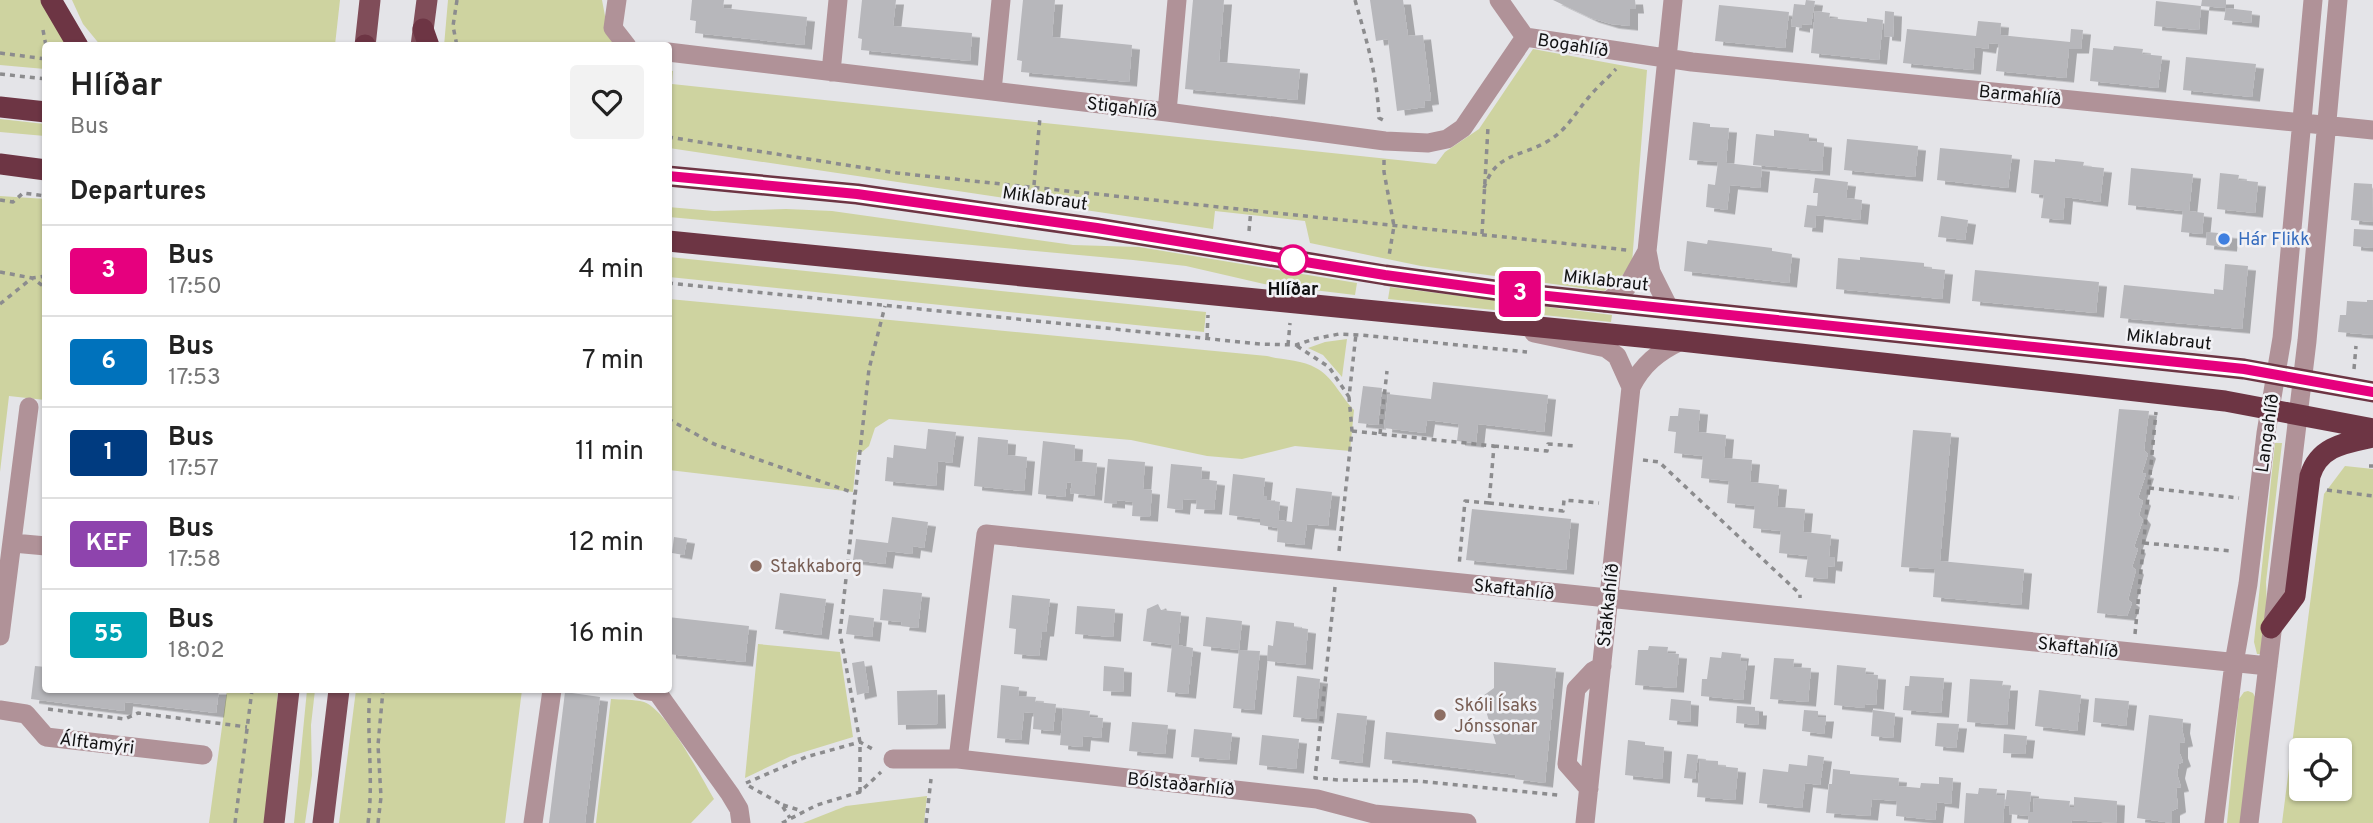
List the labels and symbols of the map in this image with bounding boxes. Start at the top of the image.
street label: Bogahlíð [1536,30,1610,63]
street label: Barmahlíð [1977,81,2062,112]
street label: Stigahlíð [1085,93,1158,124]
street label: Miklabraut [1001,182,1089,217]
place label: Hár Flikk [2238,229,2310,252]
marker: Hár Flikk [2216,231,2232,247]
marker: Hlíðar [1278,245,1308,275]
street label: Miklabraut [1562,266,1650,297]
line badge: 3 [1497,271,1543,317]
place label: Hlíðar [1267,279,1319,302]
street label: Miklabraut [2125,325,2213,356]
street label: Langahlíð [2252,392,2285,474]
place label: Stakkaborg [770,556,862,579]
marker: Stakkaborg [748,558,764,574]
street label: Stakkahlíð [1594,562,1625,648]
street label: Skaftahlíð [1472,575,1555,606]
street label: Skaftahlíð [2036,633,2119,664]
place label: Skóli Ísaks Jónssonar [1454,693,1538,739]
marker: Skóli Ísaks Jónssonar [1432,707,1448,723]
street label: Álftamýri [58,727,136,760]
street label: Bólstaðarhlíð [1126,768,1236,803]

